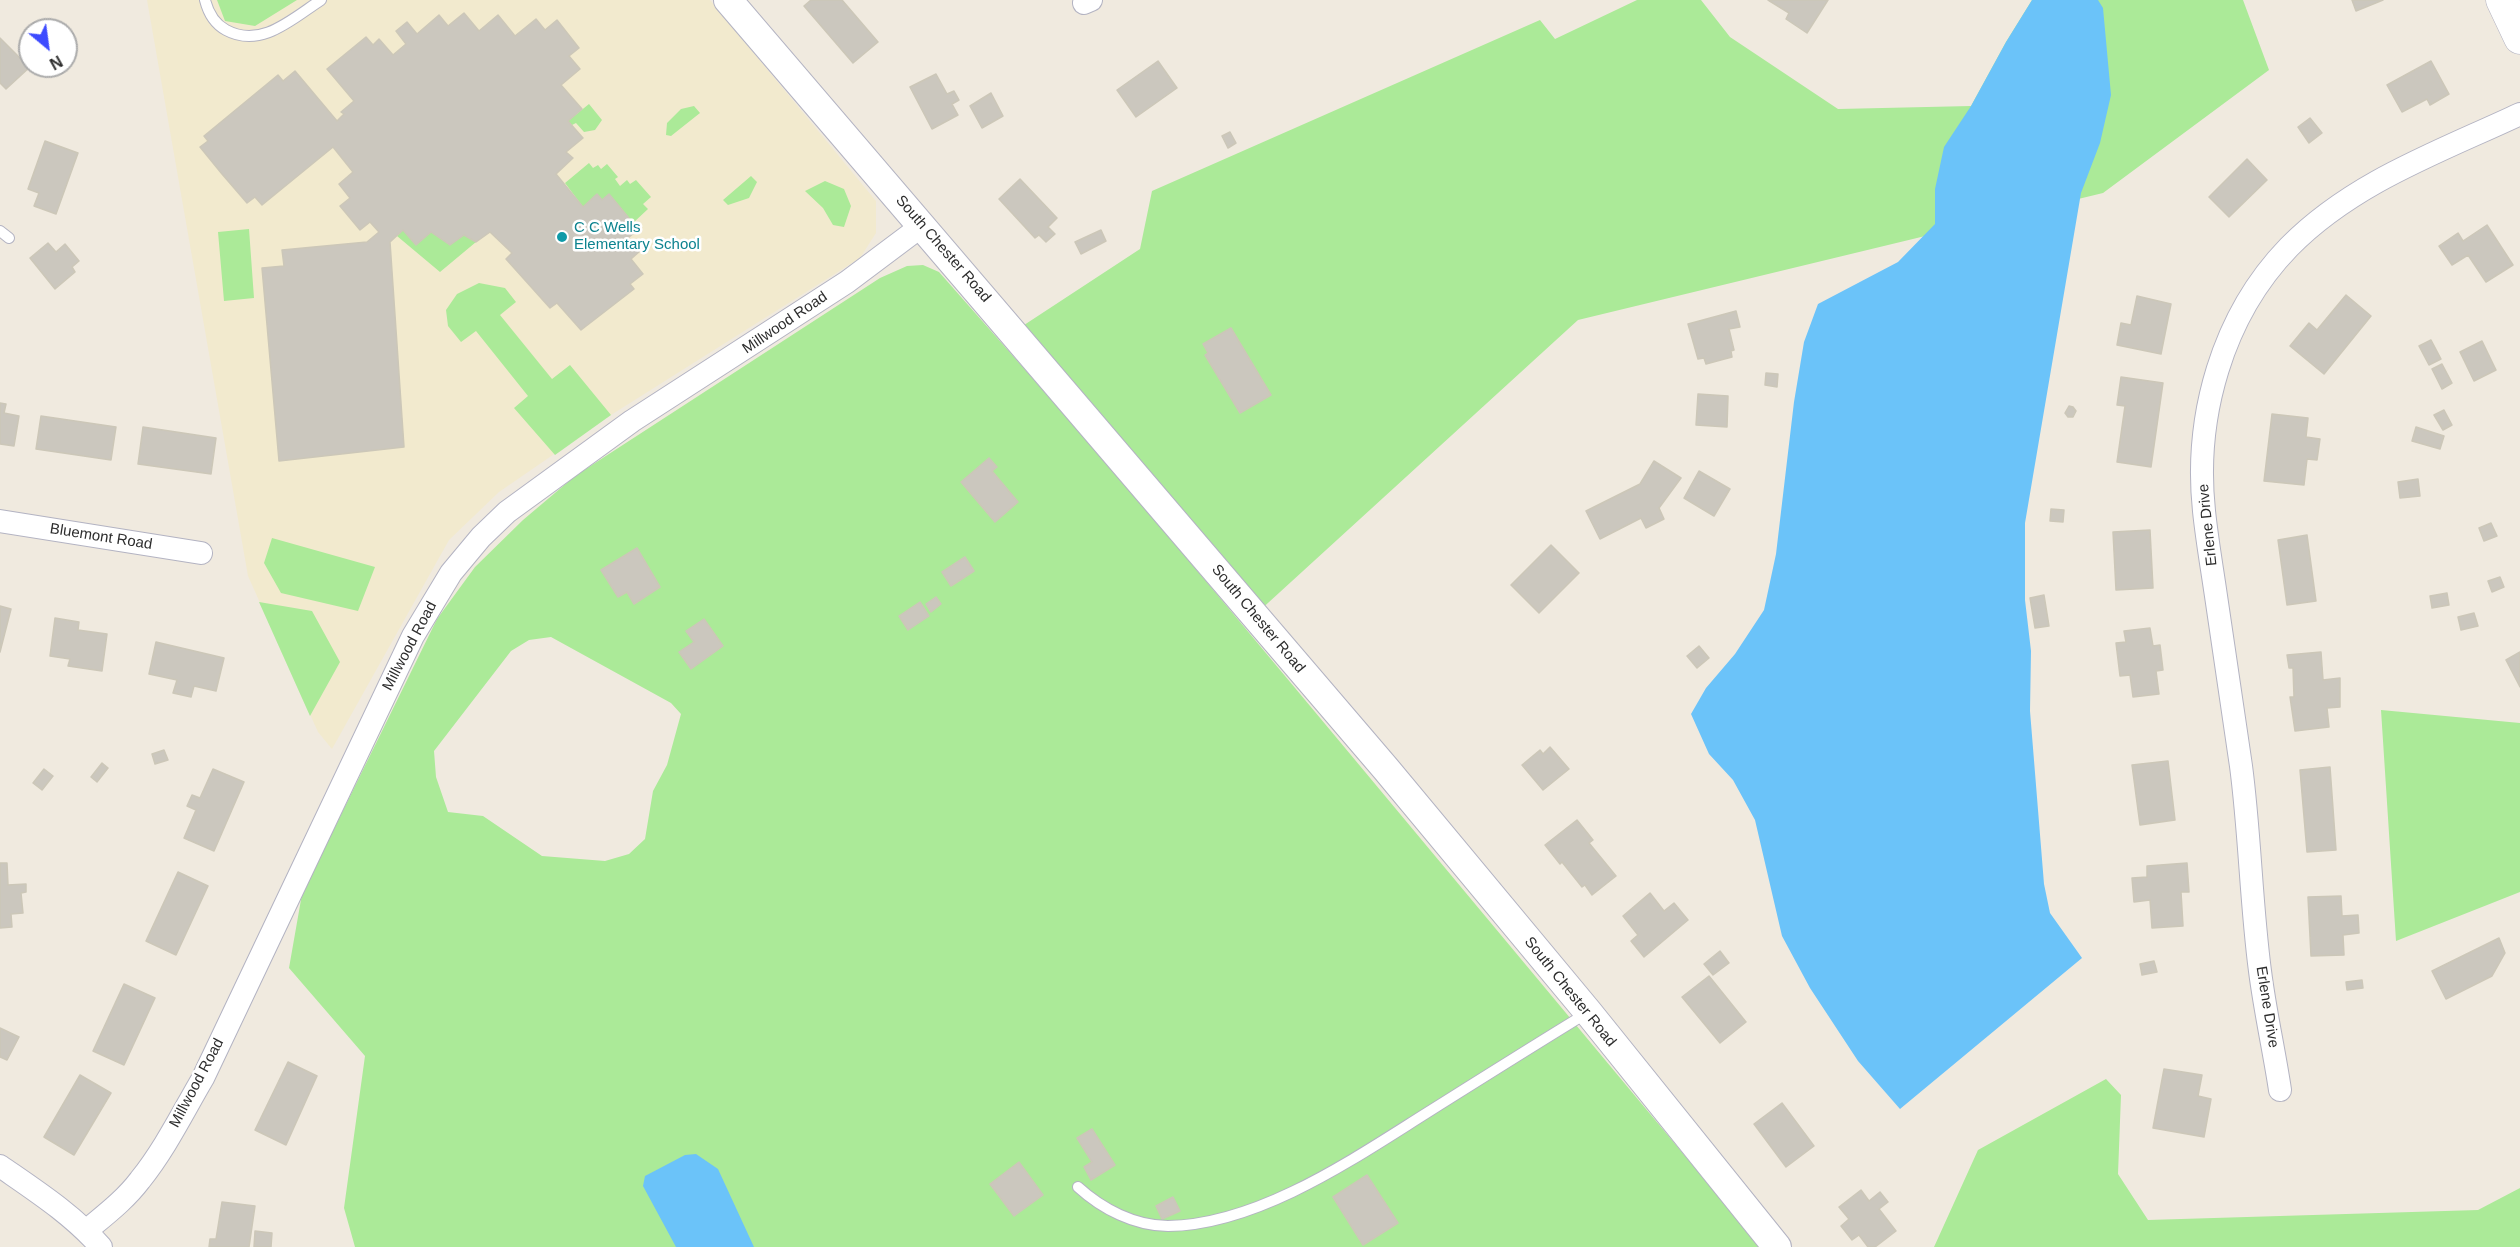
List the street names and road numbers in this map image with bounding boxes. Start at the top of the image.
street label: South Chester Road [892,192,994,306]
street label: Millwood Road [739,288,831,358]
street label: Erlene Drive [2195,483,2221,567]
street label: Bluemont Road [49,520,153,554]
street label: South Chester Road [1207,561,1309,677]
street label: Millwood Road [379,598,441,694]
street label: South Chester Road [1520,934,1620,1050]
street label: Erlene Drive [2252,965,2282,1049]
street label: Millwood Road [166,1035,228,1131]

